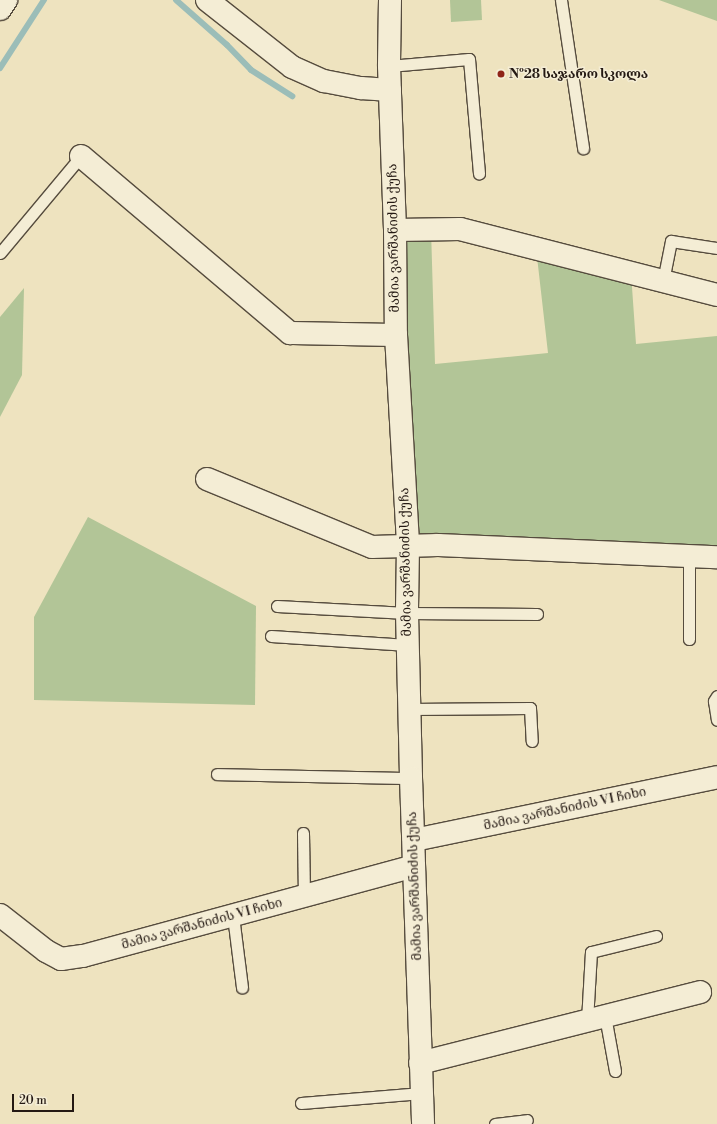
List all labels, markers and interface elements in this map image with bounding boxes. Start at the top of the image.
place label: №28 საჯარო სკოლა [509,66,648,82]
marker: №28 საჯარო სკოლა [496,69,506,79]
street label: მამია ვარშანიძის ქუჩა [385,163,403,313]
street label: მამია ვარშანიძის ქუჩა [397,487,415,637]
street label: მამია ვარშანიძის VI ჩიხი [482,784,648,834]
street label: მამია ვარშანიძის ქუჩა [405,811,425,961]
street label: მამია ვარშანიძის VI ჩიხი [120,895,284,953]
scale bar [14,1086,76,1112]
text: 20 m [19,1093,47,1108]

